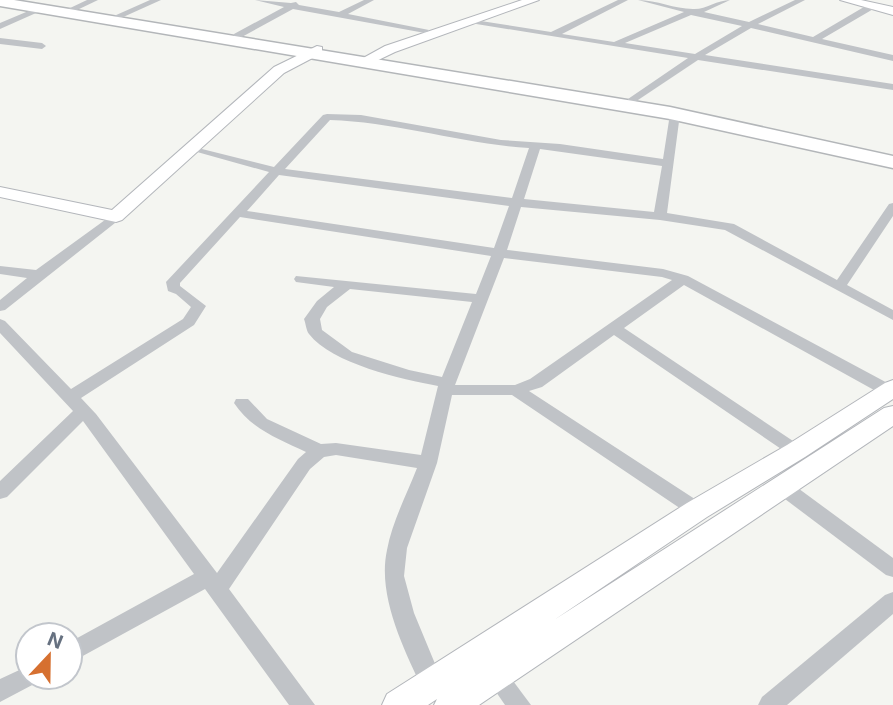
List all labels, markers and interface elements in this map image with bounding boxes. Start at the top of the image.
north arrow [14,621,84,691]
text: N [44,627,66,654]

